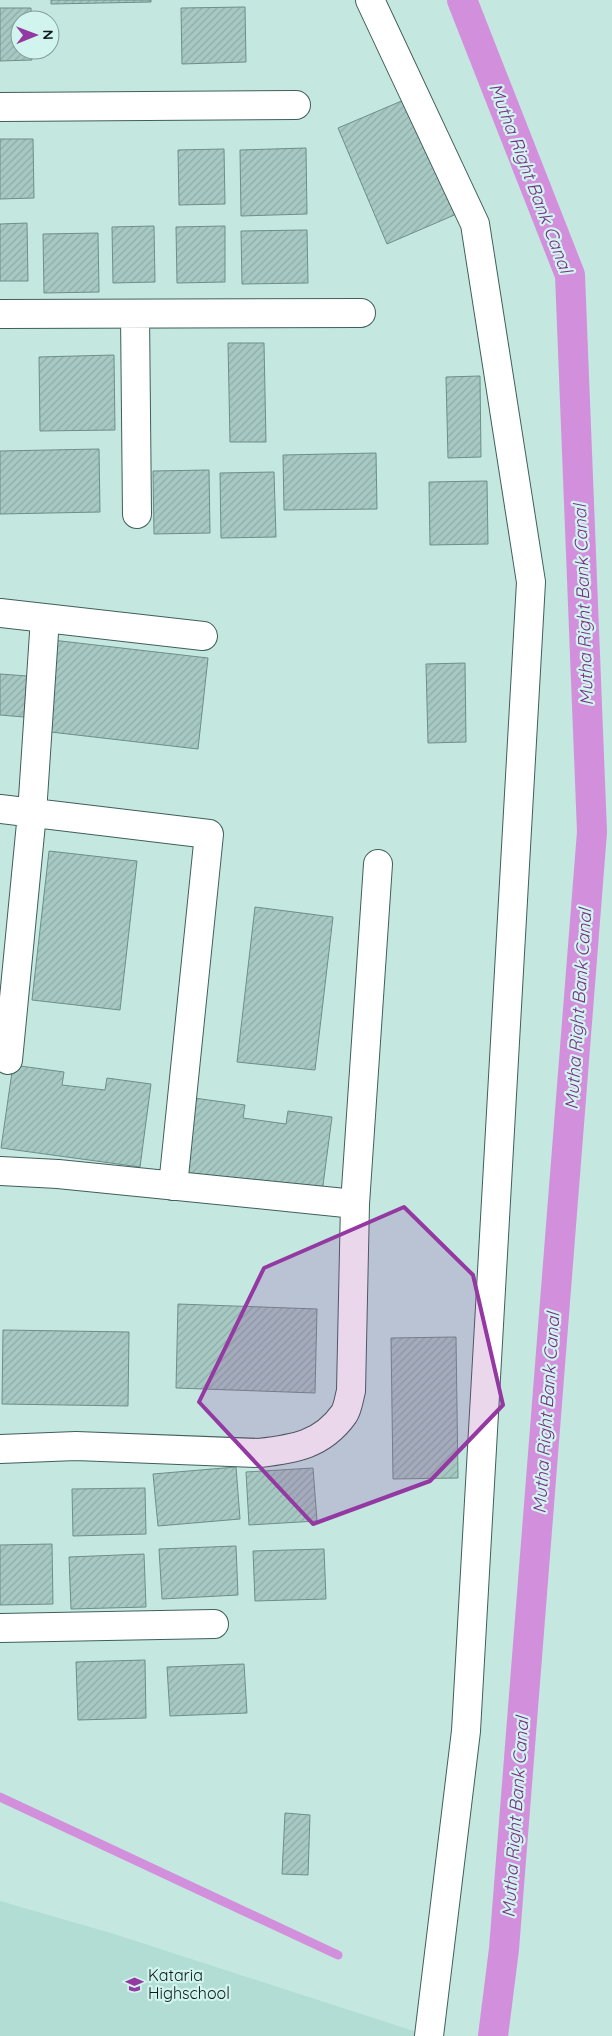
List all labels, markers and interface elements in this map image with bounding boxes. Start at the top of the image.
north arrow [10,10,60,60]
text: N [39,29,57,40]
water label: Mutha Right Bank Canal [484,80,578,278]
water label: Mutha Right Bank Canal [568,502,598,706]
water label: Mutha Right Bank Canal [560,906,597,1110]
water label: Mutha Right Bank Canal [528,1310,565,1514]
water label: Mutha Right Bank Canal [497,1714,534,1918]
place label: Kataria Highschool [148,1965,230,2003]
school or university icon: Kataria Highschool [124,1974,144,1994]

